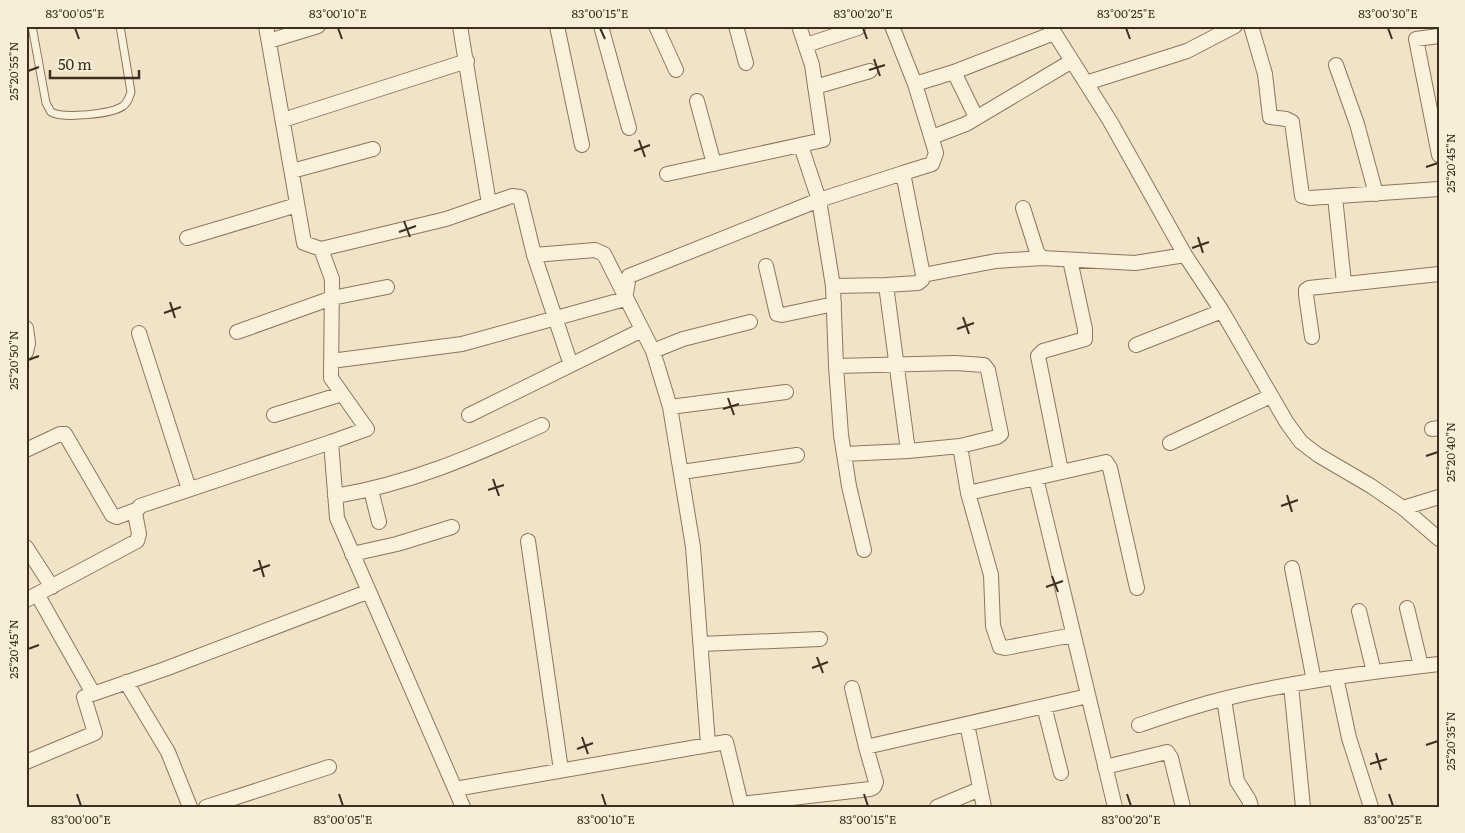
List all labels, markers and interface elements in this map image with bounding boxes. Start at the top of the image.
text: 83°00'05"E [45,4,105,22]
text: 83°00'10"E [309,4,367,22]
text: 83°00'15"E [571,4,629,22]
text: 83°00'20"E [833,4,893,22]
text: 83°00'25"E [1097,4,1155,22]
text: 83°00'30"E [1358,4,1418,22]
text: 25°20'55"N [4,42,22,100]
scale bar [50,48,139,80]
text: 50 m [58,52,92,75]
text: 25°20'45"N [1441,133,1459,193]
text: 25°20'50"N [4,330,22,390]
text: 25°20'40"N [1441,422,1459,482]
text: 25°20'45"N [4,619,22,679]
text: 25°20'35"N [1441,711,1459,771]
text: 83°00'00"E [51,810,111,828]
text: 83°00'05"E [313,810,373,828]
text: 83°00'10"E [577,810,635,828]
text: 83°00'15"E [839,810,897,828]
text: 83°00'20"E [1101,810,1161,828]
text: 83°00'25"E [1364,810,1422,828]

